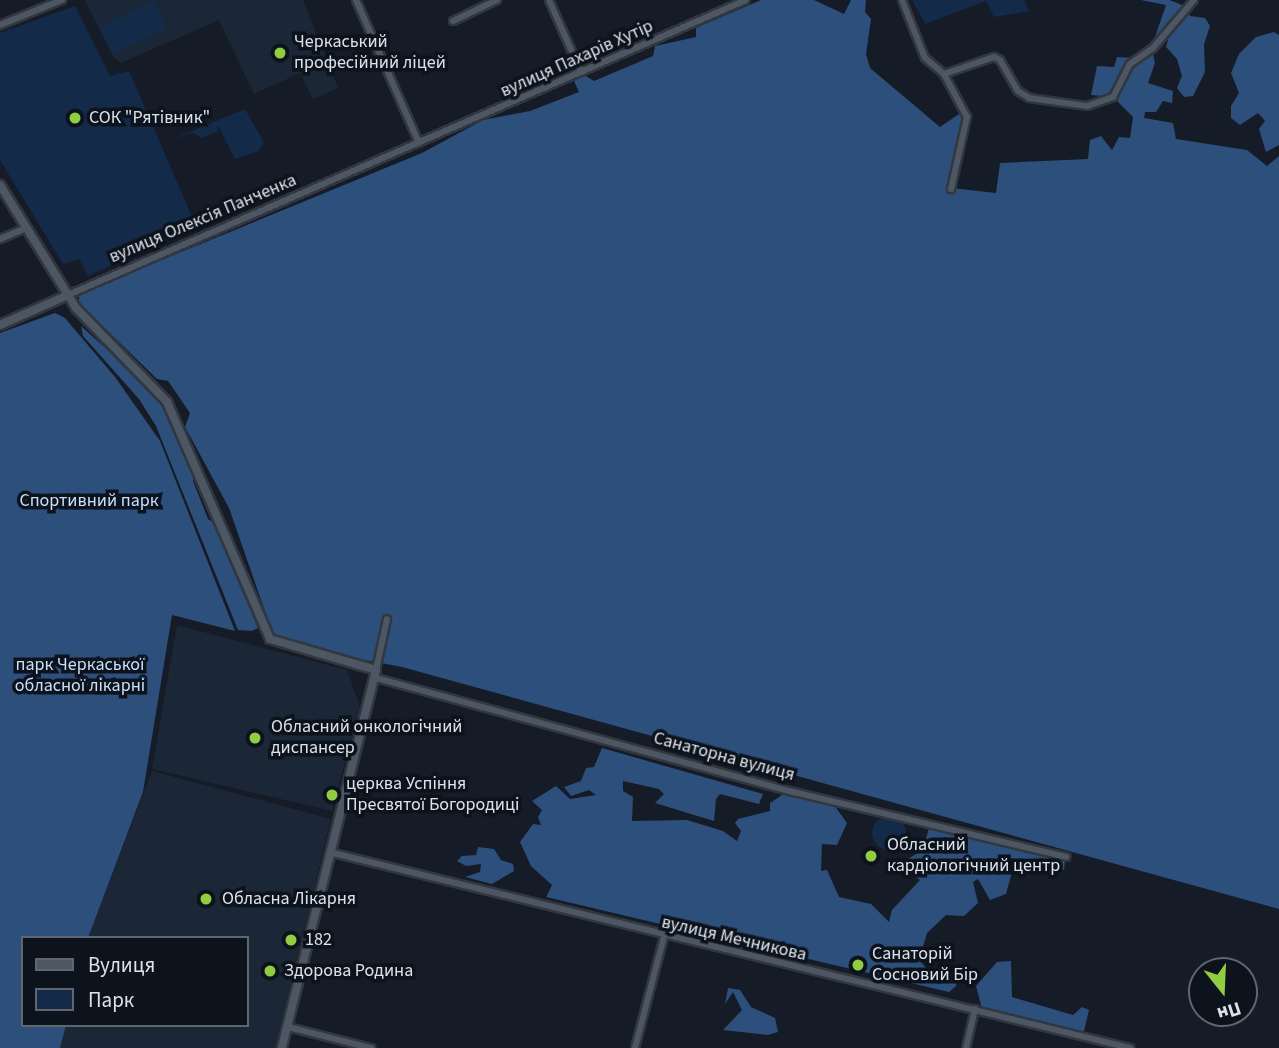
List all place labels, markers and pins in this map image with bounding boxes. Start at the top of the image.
place label: Черкаський професійний ліцей [294,32,446,74]
marker: Черкаський професійний ліцей [272,45,288,61]
place label: СОК "Рятівник" [89,107,210,129]
marker: СОК "Рятівник" [67,110,83,126]
place label: Обласний онкологічний диспансер [271,717,462,760]
marker: Обласний онкологічний диспансер [245,728,265,748]
place label: церква Успіння Пресвятої Богородиці [346,774,519,816]
marker: церква Успіння Пресвятої Богородиці [324,787,340,803]
place label: Обласний кардіологічний центр [887,835,1060,878]
marker: Обласний кардіологічний центр [861,846,881,866]
place label: Обласна Лікарня [222,888,356,910]
marker: Обласна Лікарня [196,889,216,909]
place label: 182 [305,929,332,951]
marker: 182 [283,932,299,948]
place label: Санаторій Сосновий Бір [872,944,978,986]
marker: Санаторій Сосновий Бір [850,957,866,973]
place label: Здорова Родина [284,960,413,982]
marker: Здорова Родина [262,963,278,979]

